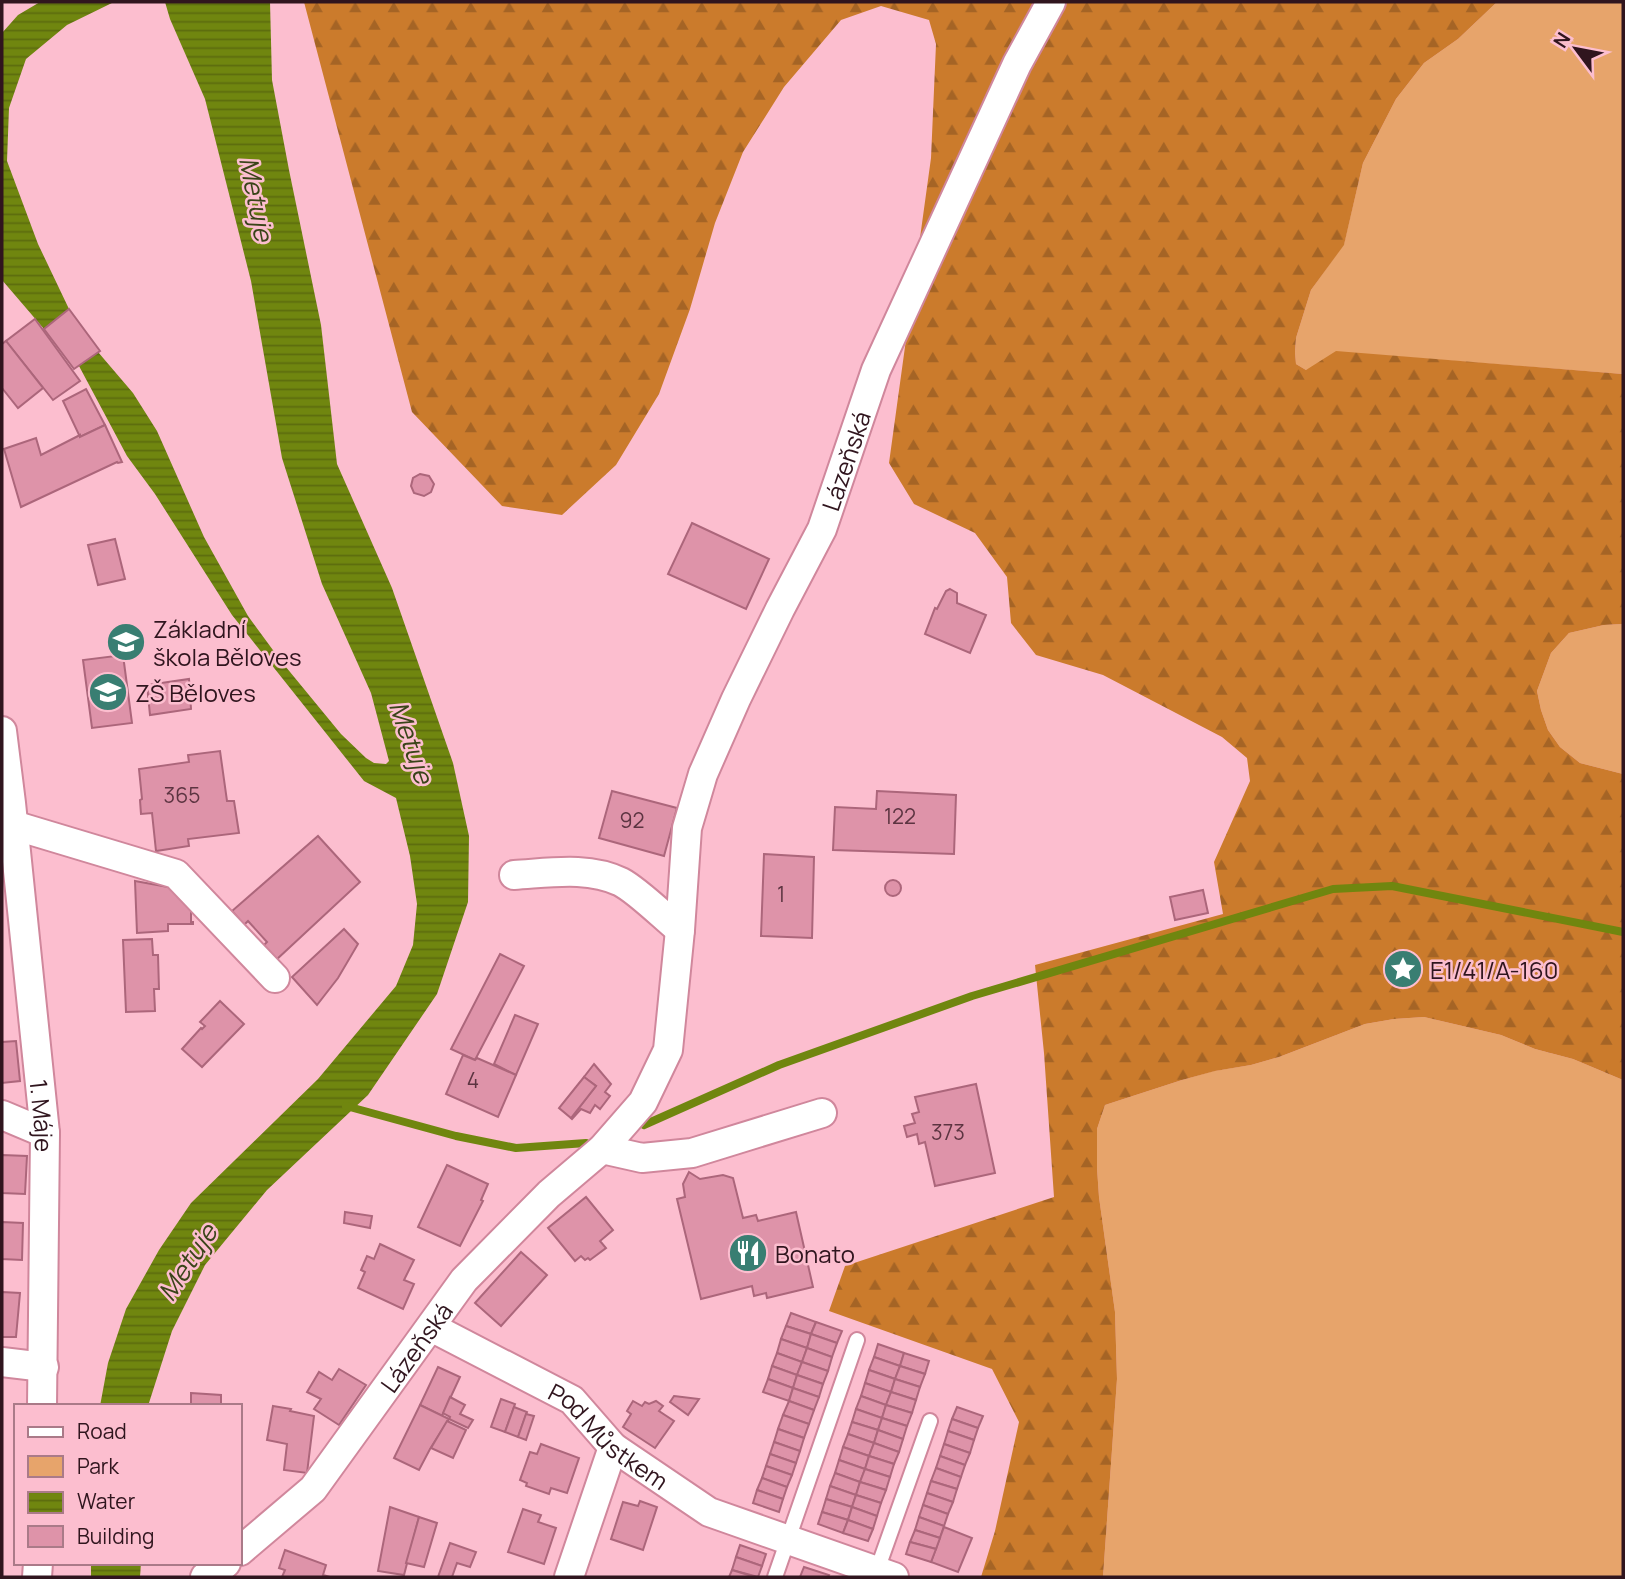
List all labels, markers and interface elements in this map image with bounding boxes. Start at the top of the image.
north arrow [1541,14,1611,84]
text: N [1547,27,1576,53]
water label: Metuje [231,154,283,246]
street label: Lázeňská [813,406,877,515]
place label: Základní škola Běloves [153,612,302,673]
school or university icon: Základní škola Běloves [105,621,147,663]
school or university icon: ZŠ Běloves [87,671,129,713]
place label: ZŠ Běloves [135,676,256,709]
water label: Metuje [381,696,443,790]
house number: 365 [164,781,200,809]
house number: 122 [884,802,916,830]
house number: 92 [619,806,645,834]
house number: 1 [777,880,785,908]
place icon: E1/41/A-160 [1382,948,1424,990]
place label: E1/41/A-160 [1430,953,1558,986]
house number: 4 [467,1066,479,1094]
street label: 1. Máje [23,1078,62,1152]
house number: 373 [931,1118,965,1146]
water label: Metuje [149,1215,226,1307]
restaurant icon: Bonato [727,1232,769,1274]
place label: Bonato [775,1237,855,1270]
street label: Lázeňská [372,1295,459,1399]
street label: Pod Můstkem [543,1374,675,1496]
legend [14,1404,242,1565]
text: Road [77,1417,127,1445]
text: Park [77,1452,119,1480]
text: Water [77,1487,136,1515]
text: Building [77,1522,154,1550]

